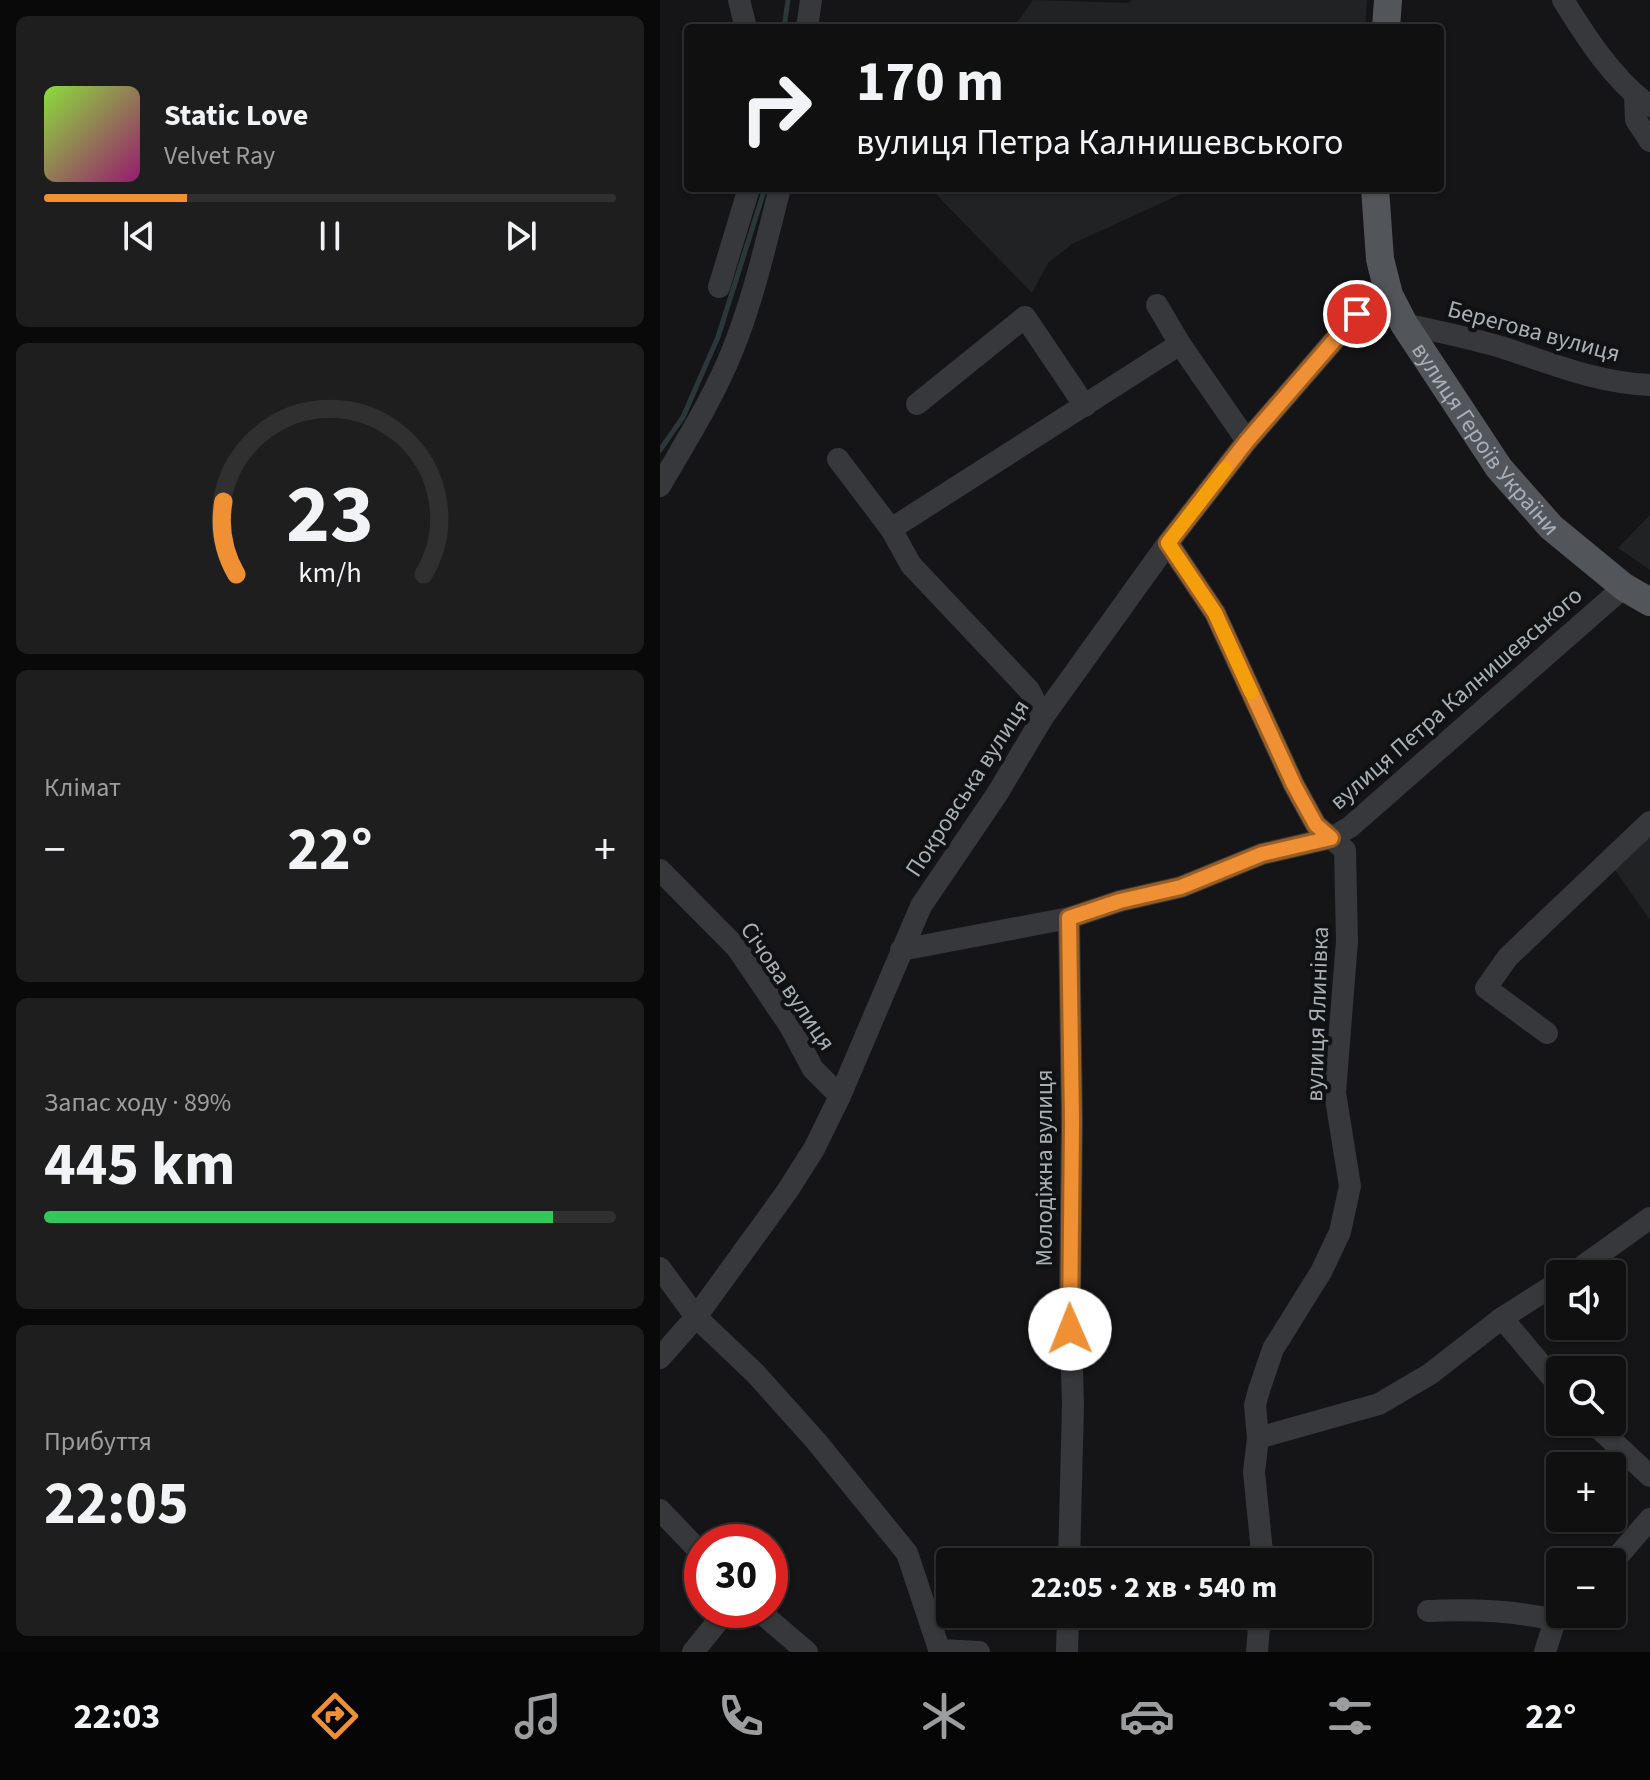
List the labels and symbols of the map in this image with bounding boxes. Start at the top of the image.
pin [1323,280,1391,348]
street label: Берегова вулиця [1444,292,1624,371]
street label: вулиця Героїв України [1403,335,1568,543]
street label: вулиця Петра Калнишевського [1322,579,1590,818]
street label: Покровська вулиця [897,693,1038,884]
street label: Січова вулиця [731,915,844,1058]
street label: вулиця Ялинівка [1297,926,1338,1102]
street label: Молодіжна вулиця [1027,1070,1062,1267]
position arrow [1028,1287,1112,1371]
speed limit sign: 30 [684,1524,788,1628]

